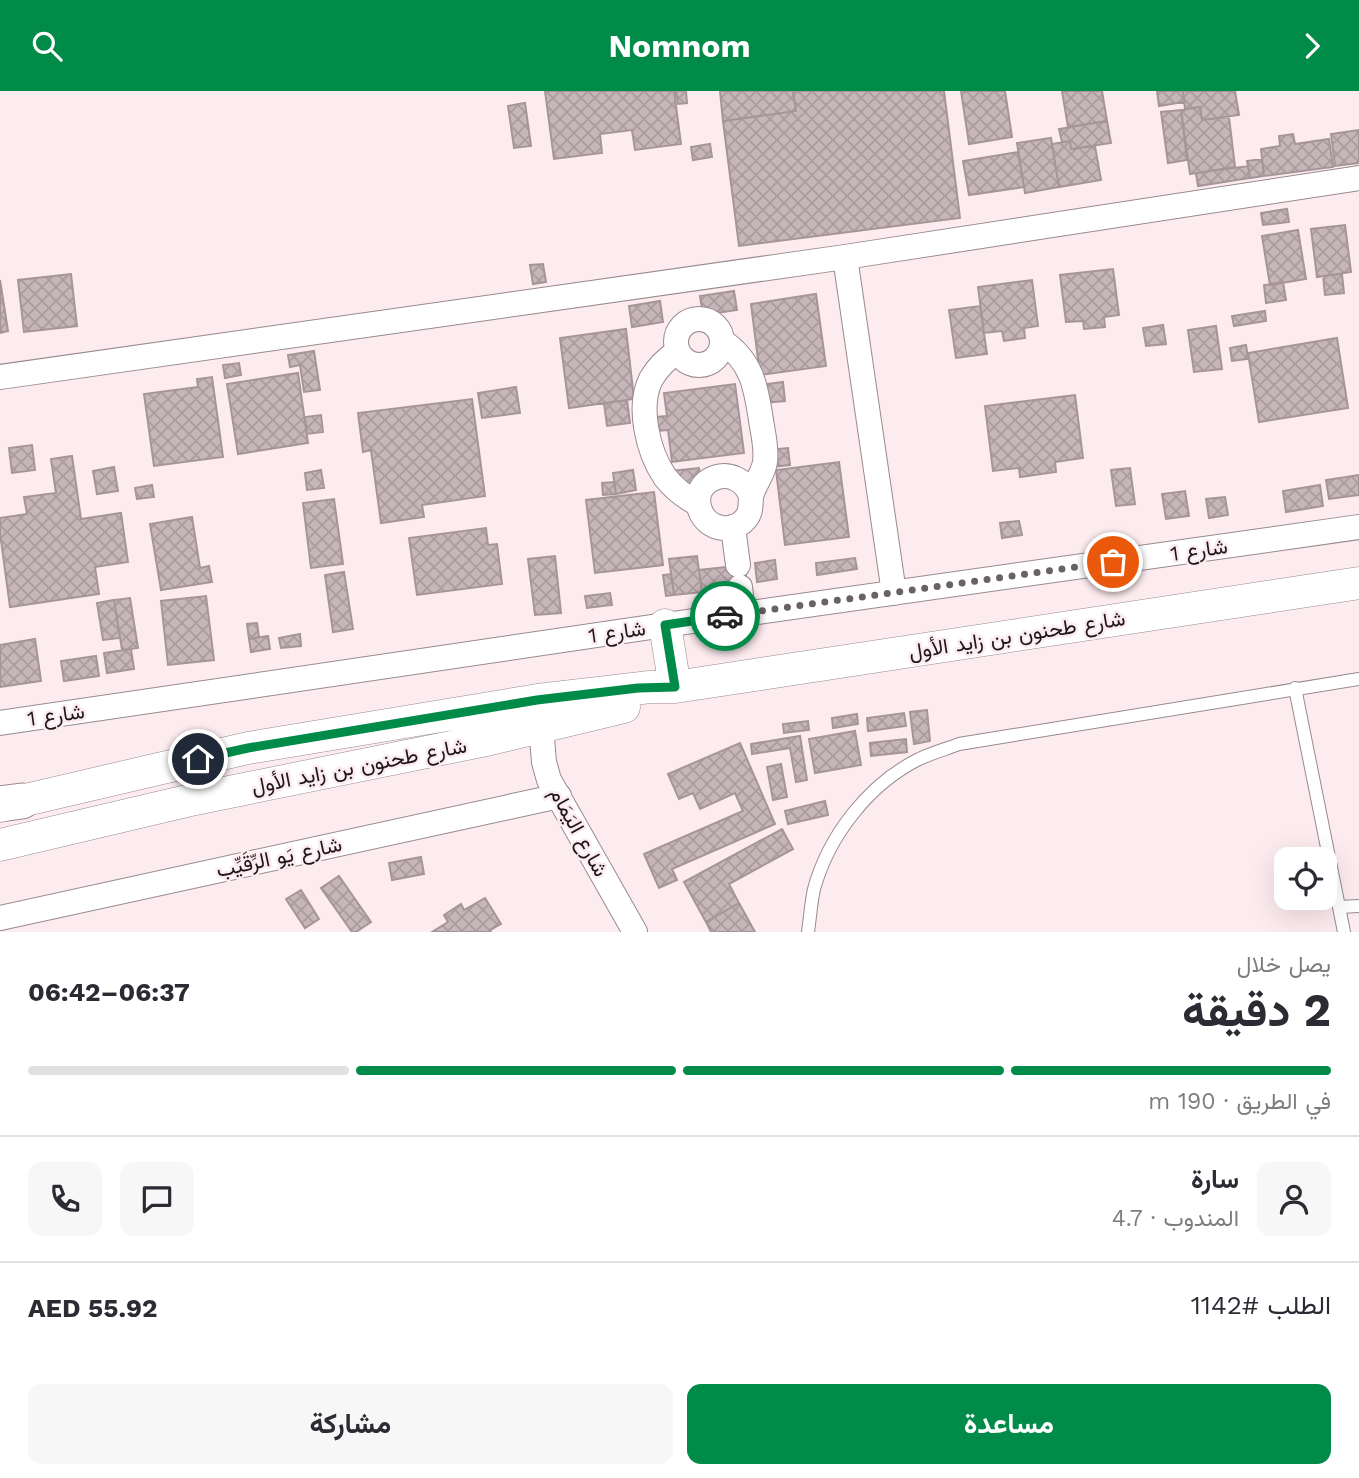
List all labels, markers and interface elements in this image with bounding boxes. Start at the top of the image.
icon: search [28,27,66,65]
text: Nomnom [609,27,751,65]
icon: forward [1293,27,1331,65]
pin [1083,532,1143,592]
street label: شارع 1 [1169,533,1229,568]
icon: bag [1094,543,1132,581]
courier [690,581,760,651]
icon: car [706,597,744,635]
street label: شارع طحنون بن زايد الأول [907,605,1127,666]
street label: شارع 1 [587,615,647,650]
street label: شارع 1 [26,698,86,733]
pin [168,729,228,789]
street label: شارع طحنون بن زايد الأول [249,732,469,801]
icon: home [179,740,217,778]
street label: شارع اليَمَام [543,783,614,882]
street label: شارع يَو الرِّقَيِّب [214,831,344,884]
map controls [1274,847,1337,910]
button: locate [1274,847,1337,910]
text: يصل خلال [1237,951,1331,978]
text: 06:37–06:42 [28,977,190,1007]
text: 2 دقيقة [1182,983,1331,1037]
text: في الطريق · 190 m [1148,1088,1331,1115]
button: phone [28,1162,102,1236]
button: chat [120,1162,194,1236]
button: person [1257,1162,1331,1236]
text: سارة [1191,1164,1239,1194]
text: المندوب · 4.7 [1112,1205,1239,1232]
text: الطلب #1142 [1191,1290,1331,1320]
text: AED 55.92 [28,1293,157,1323]
button: مشاركة [28,1384,673,1464]
button: مساعدة [687,1384,1331,1464]

